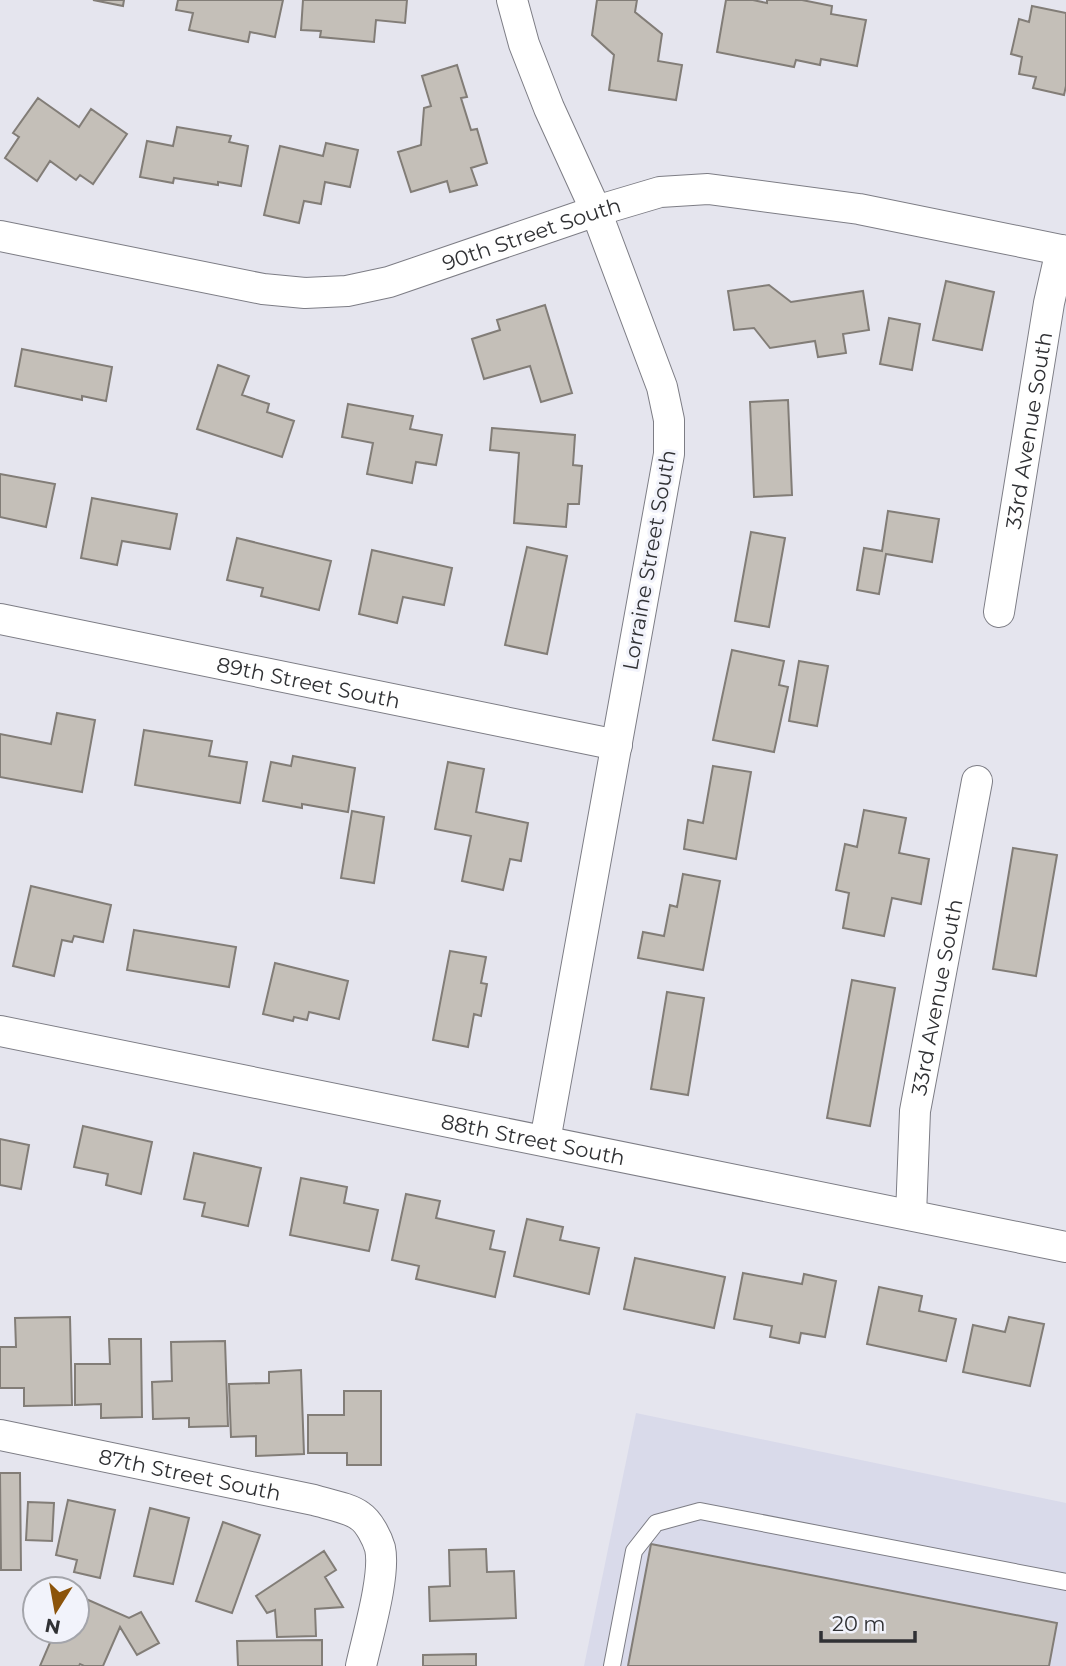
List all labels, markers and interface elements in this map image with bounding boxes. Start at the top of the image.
street label: 90th Street South [439,192,624,275]
street label: 33rd Avenue South [1000,330,1057,531]
street label: Lorraine Street South [617,448,681,672]
street label: 89th Street South [215,651,403,713]
street label: 33rd Avenue South [906,897,967,1097]
street label: 88th Street South [439,1108,627,1170]
street label: 87th Street South [97,1443,283,1505]
north arrow [21,1575,91,1645]
scale bar [821,1600,916,1644]
text: 20 m [832,1611,886,1636]
text: N [43,1613,63,1639]

